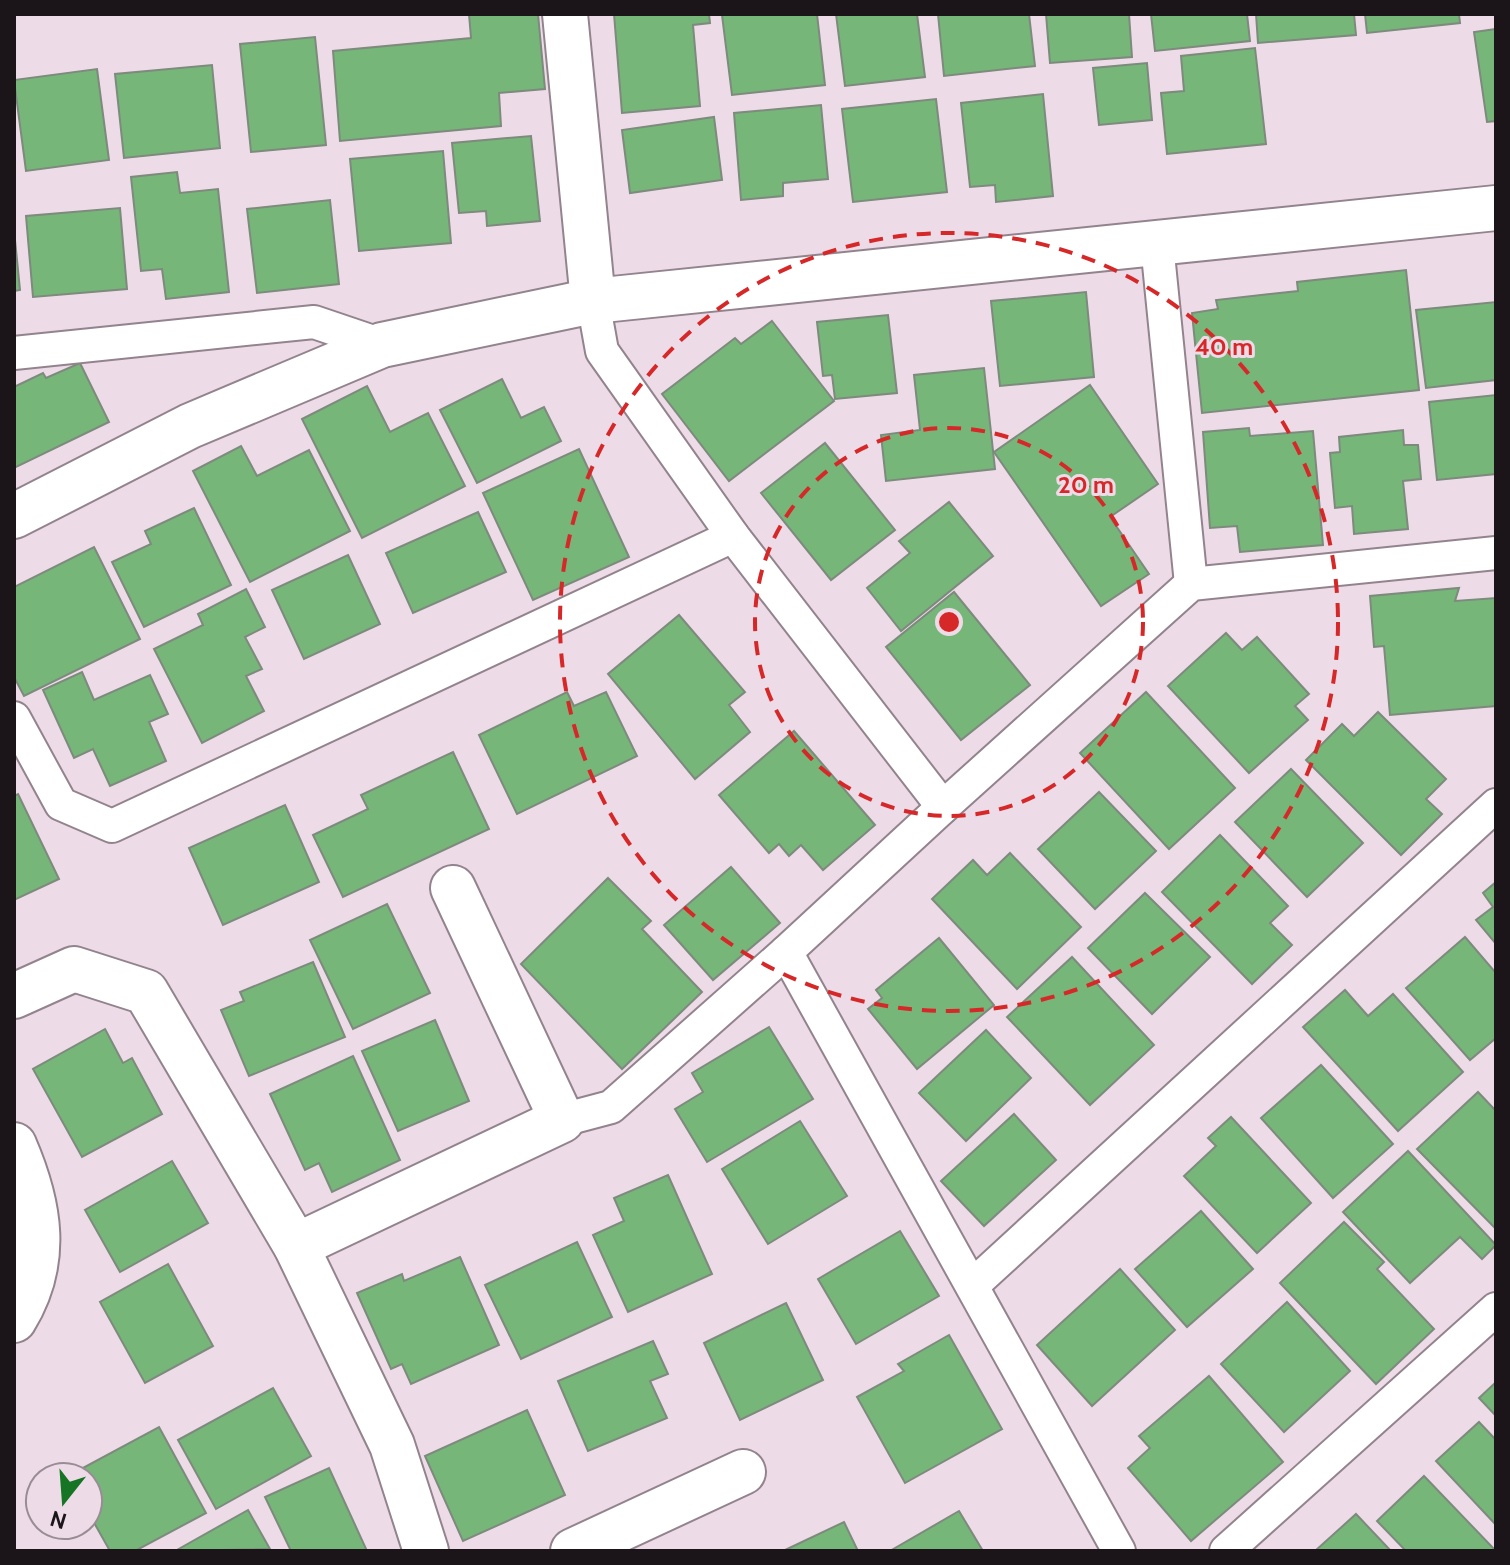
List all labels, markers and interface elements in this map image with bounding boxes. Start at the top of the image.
text: 40 m [1195,332,1253,361]
text: 20 m [1058,470,1114,499]
centre of rings [935,608,963,636]
north arrow [24,1461,104,1541]
text: N [47,1504,70,1535]

